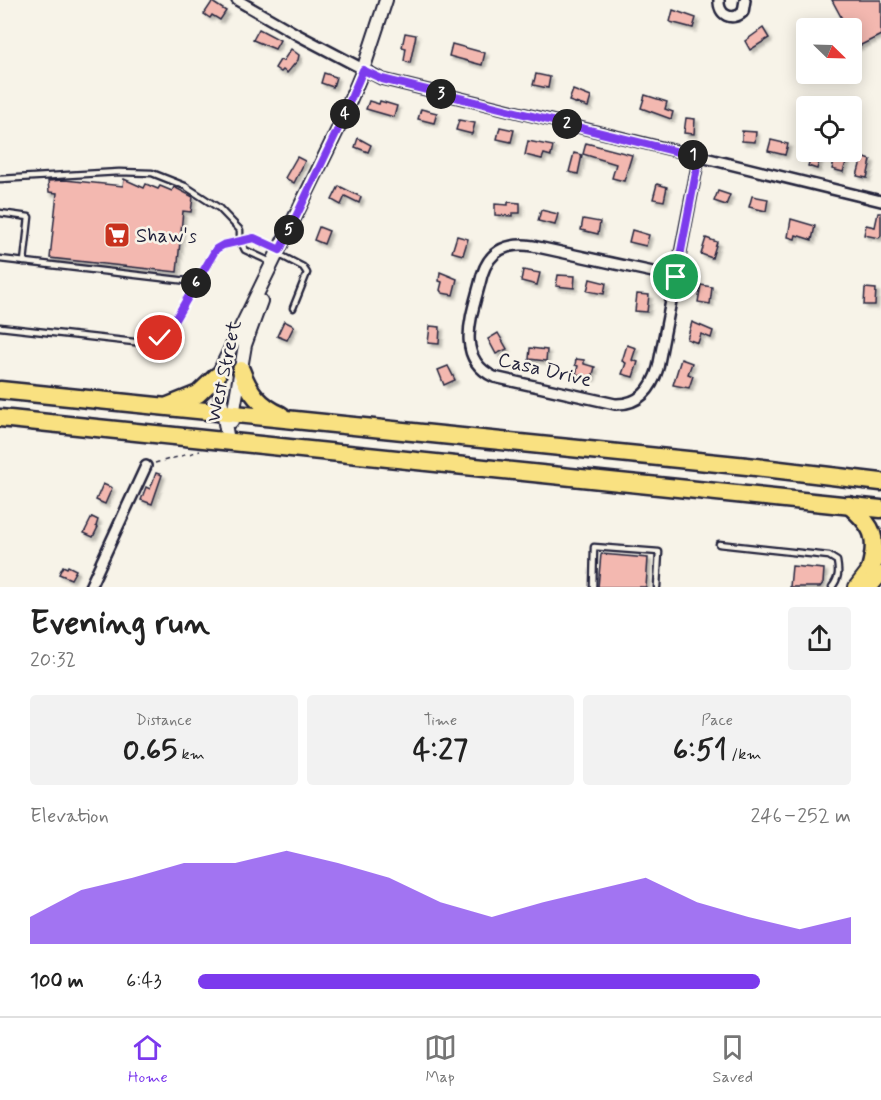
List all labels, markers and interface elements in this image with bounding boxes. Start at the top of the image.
north arrow [796,18,862,84]
map controls [796,18,862,162]
pin: 3 [426,79,456,109]
text: 3 [437,83,445,104]
button: locate [796,96,862,162]
pin: 4 [330,99,360,129]
text: 4 [340,103,350,124]
pin: 2 [552,109,582,139]
text: 2 [563,113,571,134]
pin: 1 [678,140,708,170]
text: 1 [689,144,697,165]
pin: 5 [274,215,304,245]
text: 5 [284,219,294,240]
supermarket icon: Shaw's [102,220,132,250]
place label: Shaw's [136,223,197,250]
pin [650,251,701,302]
icon: arrive [659,260,692,293]
pin: 6 [181,268,211,298]
text: 6 [192,272,200,293]
pin [134,312,185,363]
street label: West Street [200,318,248,425]
icon: check [143,321,176,354]
street label: Casa Drive [495,347,594,394]
text: Evening run [30,602,210,646]
button: share [788,607,851,670]
text: 20:32 [30,647,76,674]
text: Distance [136,710,192,731]
text: Time [424,710,457,731]
text: Pace [701,710,733,731]
text: 0.65 [123,731,177,770]
text: 4:27 [413,731,468,770]
text: 6:51 [673,731,727,770]
text: km [177,744,205,765]
text: /km [727,744,762,765]
text: Elevation [30,803,109,830]
text: 246–252 m [751,803,851,830]
text: 100 m [30,968,84,995]
text: 6:43 [126,968,162,995]
tab: Home [128,1031,168,1088]
tab: Map [424,1031,457,1088]
tab: Saved [713,1031,753,1088]

